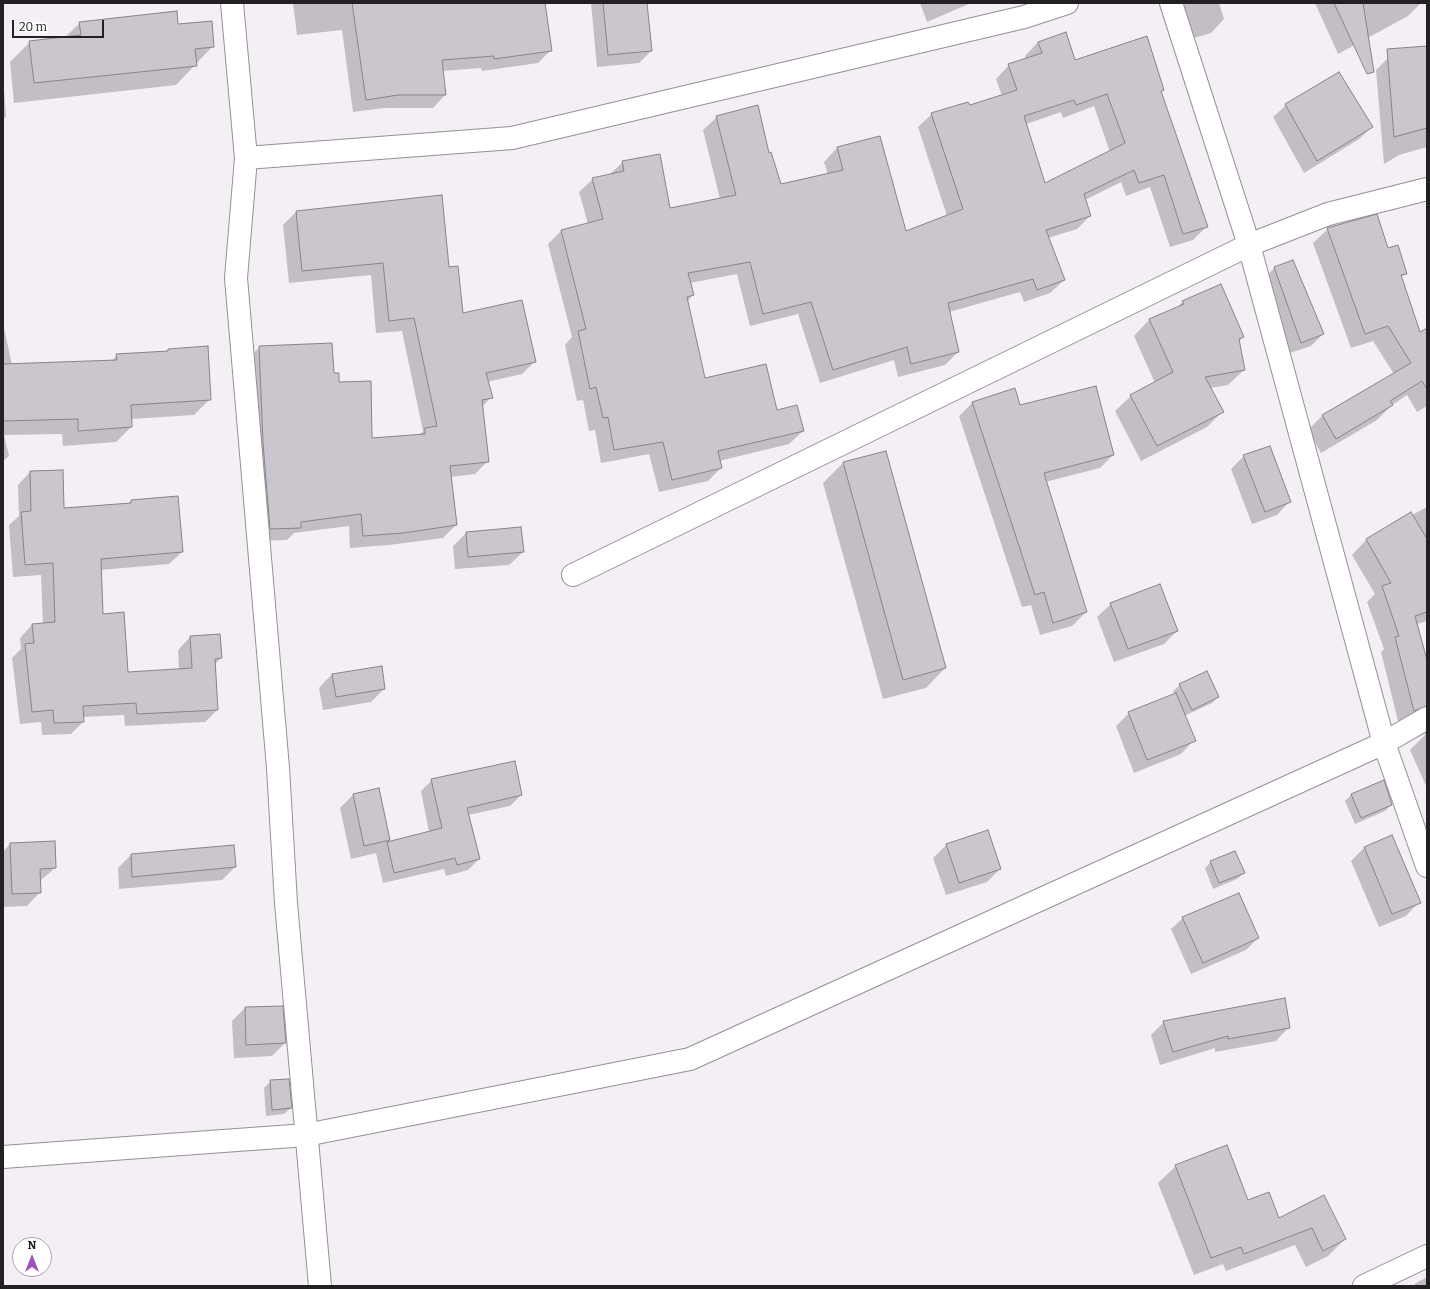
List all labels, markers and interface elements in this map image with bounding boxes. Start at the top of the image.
scale bar [14,12,106,38]
text: 20 m [19,20,47,34]
north arrow [12,1237,52,1277]
text: N [28,1239,36,1252]

